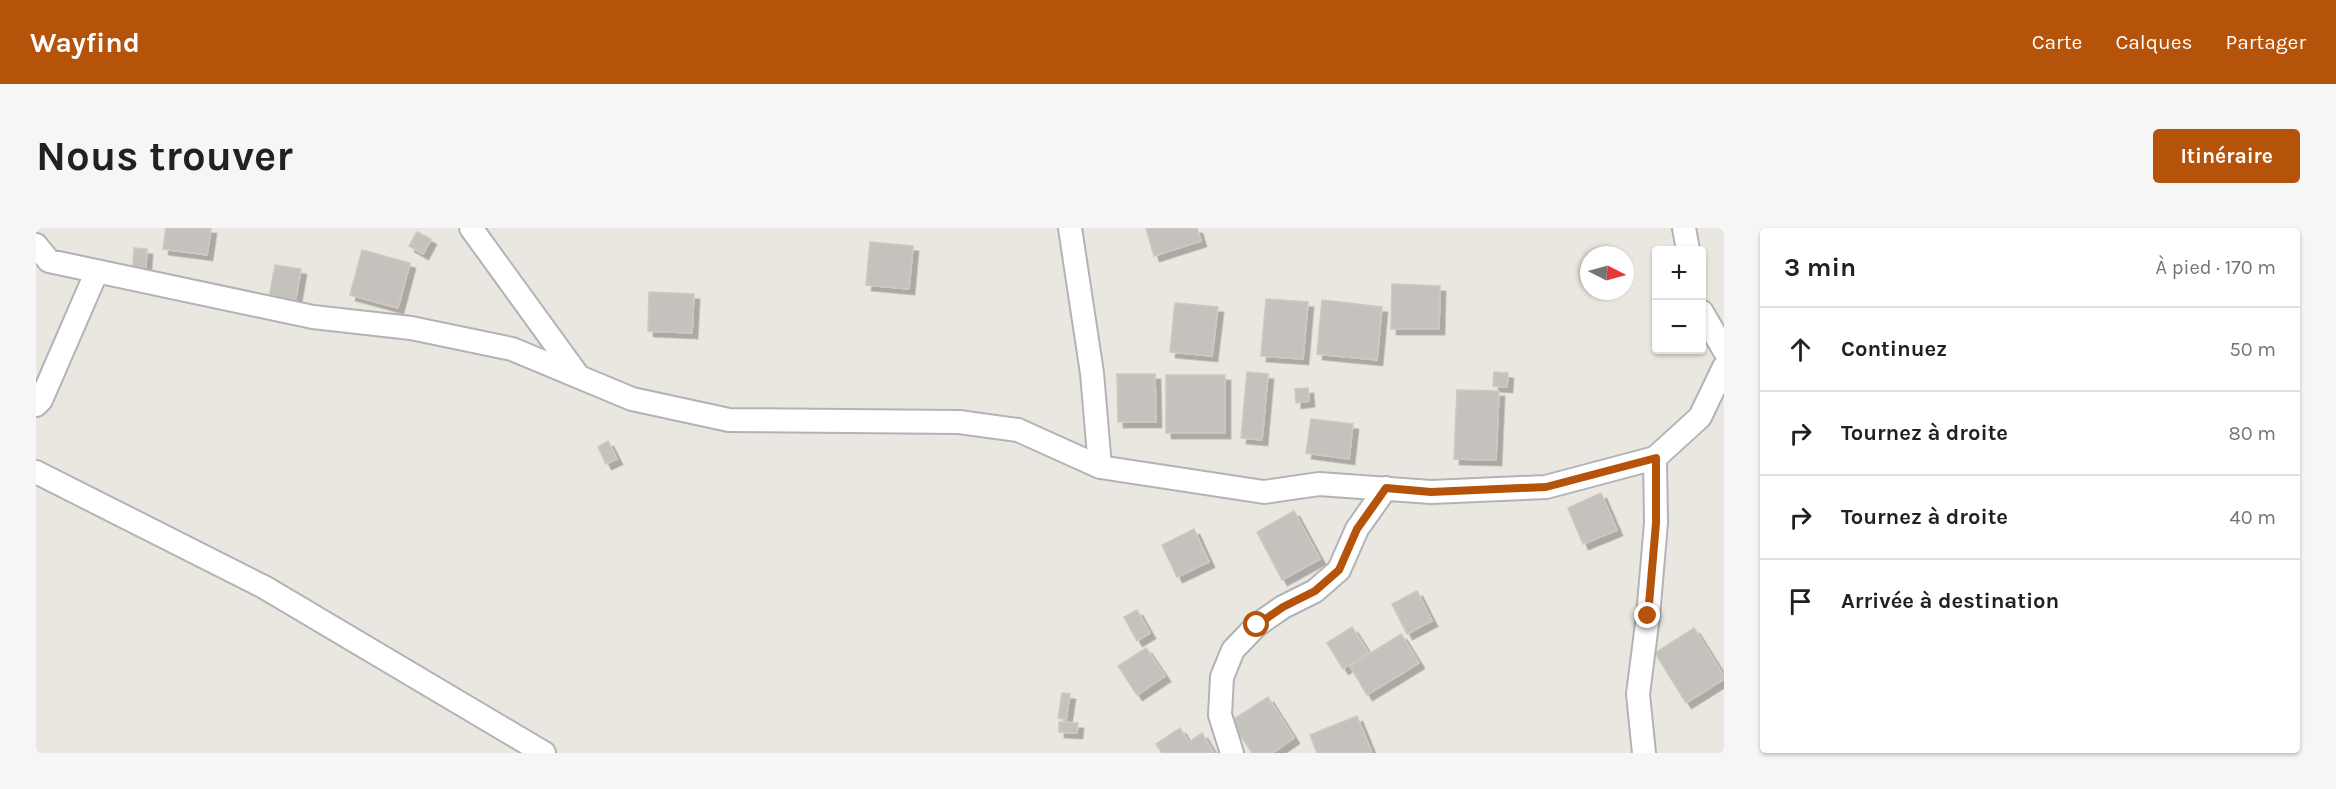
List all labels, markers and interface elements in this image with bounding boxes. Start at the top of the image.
text: Wayfind [30,26,140,59]
text: Carte [2032,30,2082,54]
text: Calques [2115,30,2193,54]
text: Partager [2226,30,2306,54]
button: Itinéraire [2153,129,2300,183]
text: Nous trouver [36,131,293,181]
north arrow [1580,246,1634,300]
map controls [1652,246,1706,354]
button: + [1652,246,1706,300]
text: 3 min [1784,252,1856,283]
text: À pied · 170 m [2156,256,2276,279]
button: − [1652,300,1706,354]
icon: ahead [1784,333,1817,366]
text: Continuez [1841,336,1947,362]
text: 50 m [2229,338,2276,361]
icon: right [1784,417,1817,450]
text: Tournez à droite [1841,420,2008,446]
text: 80 m [2228,422,2276,445]
icon: right [1784,501,1817,534]
text: Tournez à droite [1841,504,2008,530]
text: 40 m [2230,506,2276,529]
icon: arrive [1784,585,1817,618]
text: Arrivée à destination [1841,588,2059,614]
route end [1634,602,1660,628]
route start [1243,611,1269,637]

